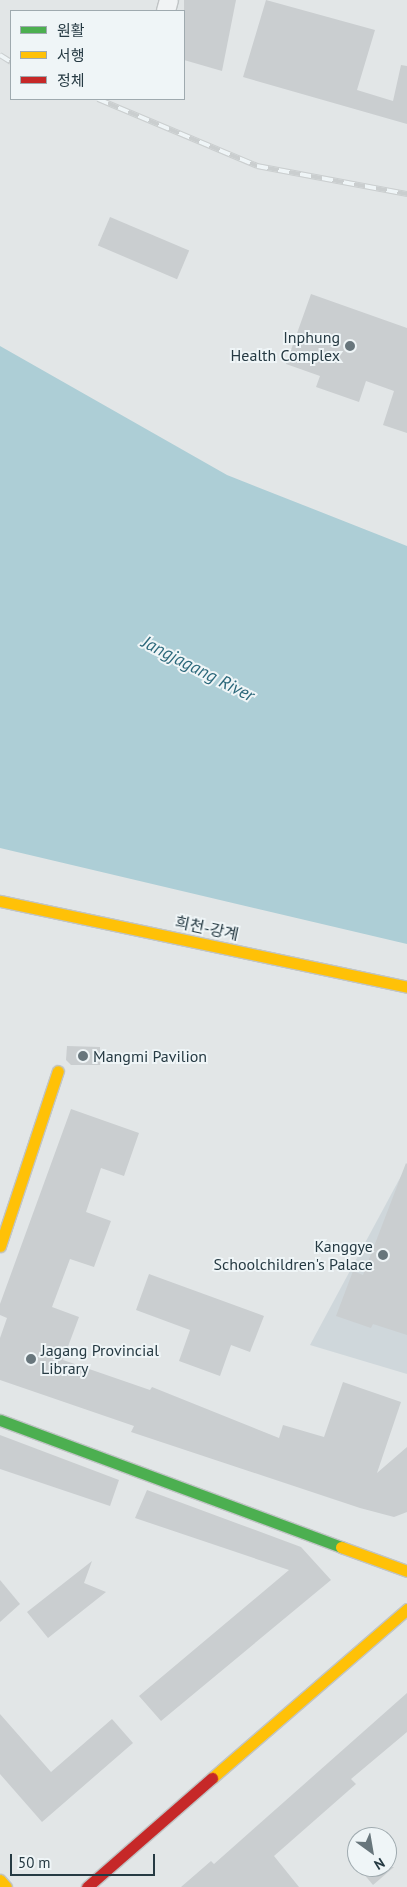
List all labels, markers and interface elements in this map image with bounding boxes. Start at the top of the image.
legend [10,10,185,100]
text: 원활 [57,21,85,40]
text: 서행 [57,46,85,65]
text: 정체 [57,71,85,90]
place label: Inphung Health Complex [231,327,340,365]
marker: Inphung Health Complex [344,340,356,352]
water label: Jangjagang River [138,631,258,707]
street label: 희천-강계 [173,912,241,944]
place label: Mangmi Pavilion [93,1046,207,1066]
marker: Mangmi Pavilion [77,1050,89,1062]
place label: Kanggye Schoolchildren's Palace [213,1236,373,1274]
marker: Kanggye Schoolchildren's Palace [377,1249,389,1261]
place label: Jagang Provincial Library [41,1340,159,1378]
marker: Jagang Provincial Library [25,1353,37,1365]
north arrow [347,1827,397,1877]
scale bar [12,1844,158,1876]
text: 50 m [18,1853,51,1872]
text: N [371,1854,388,1874]

